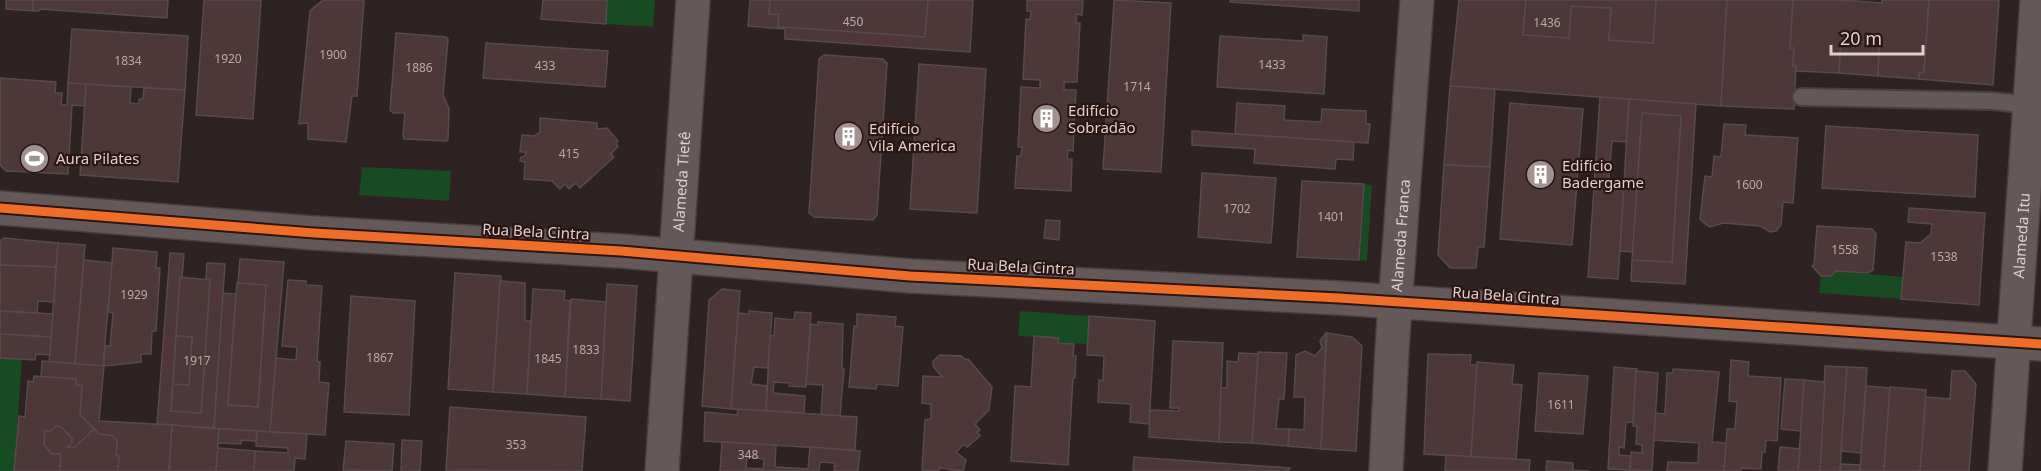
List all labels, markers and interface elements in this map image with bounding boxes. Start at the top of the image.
house number: 450 [843,13,863,30]
house number: 1436 [1533,14,1561,31]
scale bar [1831,18,1922,56]
text: 20 m [1840,26,1882,50]
house number: 1900 [319,46,347,63]
house number: 1920 [214,50,242,67]
house number: 1834 [114,52,142,69]
house number: 1433 [1258,56,1286,73]
house number: 433 [535,57,555,74]
house number: 1886 [405,59,433,76]
house number: 1714 [1123,78,1151,95]
place label: Edifício Sobradão [1068,100,1136,137]
building icon: Edifício Sobradão [1031,103,1063,135]
place label: Edifício Vila America [869,118,956,155]
building icon: Edifício Vila America [832,121,864,153]
street label: Alameda Tietê [668,131,694,232]
sports icon: Aura Pilates [19,142,51,174]
house number: 415 [559,145,579,162]
place label: Aura Pilates [56,148,139,168]
place label: Edifício Badergame [1562,155,1644,192]
building icon: Edifício Badergame [1525,158,1557,190]
house number: 1600 [1735,176,1763,193]
street label: Alameda Franca [1386,178,1414,293]
street label: Alameda Itu [2008,192,2034,279]
house number: 1702 [1223,200,1251,217]
house number: 1401 [1317,208,1345,225]
street label: Rua Bela Cintra [482,218,590,244]
house number: 1558 [1831,241,1859,258]
house number: 1538 [1930,248,1958,265]
street label: Rua Bela Cintra [967,253,1075,279]
street label: Rua Bela Cintra [1452,281,1560,309]
house number: 1929 [120,286,148,303]
house number: 1833 [572,341,600,358]
house number: 1867 [366,349,394,366]
house number: 1845 [534,350,562,367]
house number: 1917 [183,352,211,369]
house number: 1611 [1547,396,1575,413]
house number: 353 [506,436,526,453]
house number: 348 [738,446,758,463]

